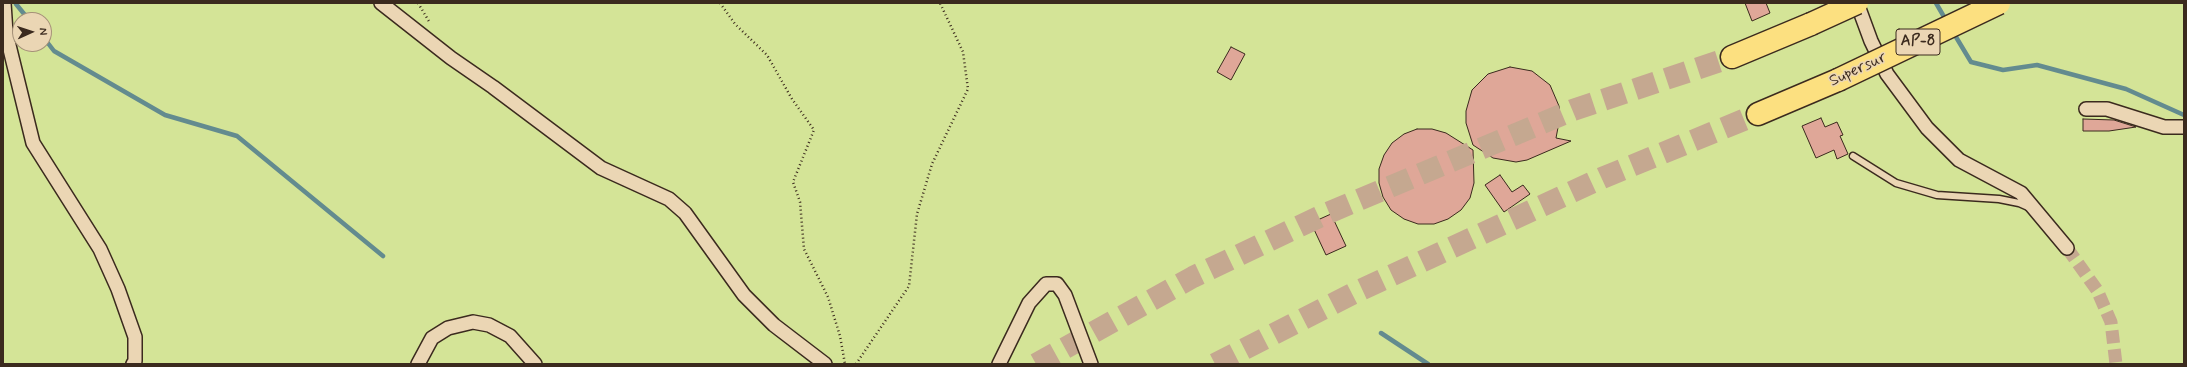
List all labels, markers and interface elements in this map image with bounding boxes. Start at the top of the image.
north arrow [12,12,52,52]
text: N [36,27,50,35]
road number: AP-8 [1896,29,1940,55]
street label: Supersur [1826,48,1890,92]

